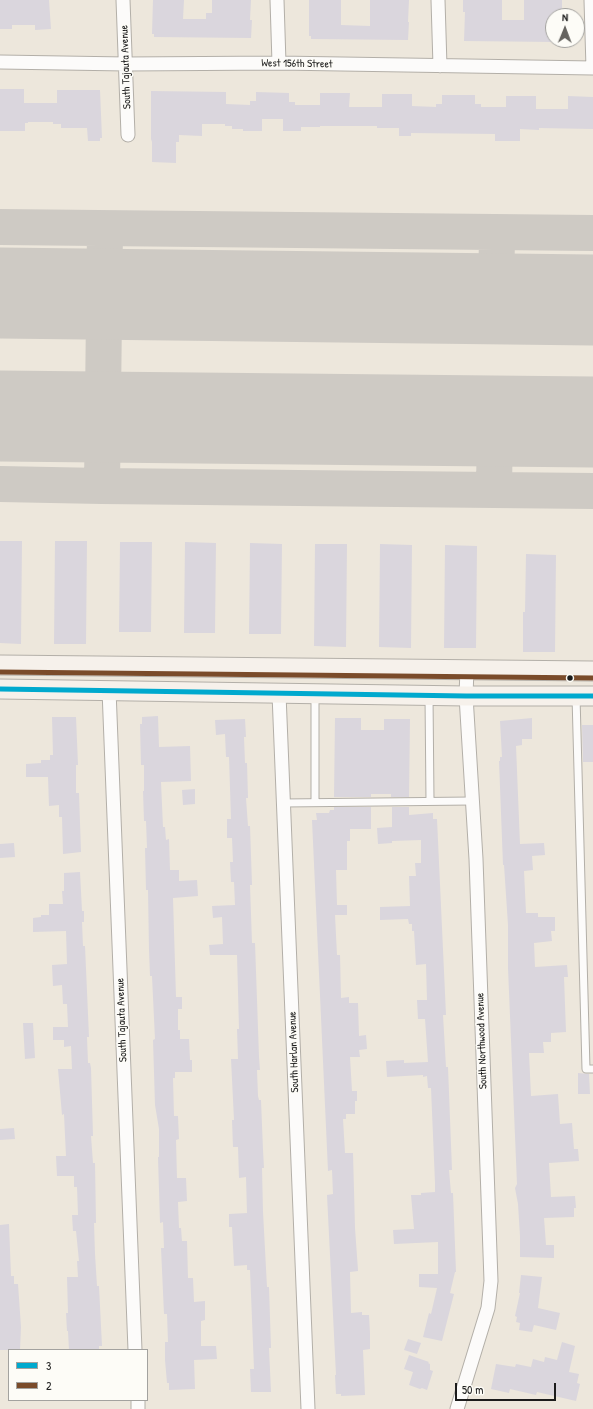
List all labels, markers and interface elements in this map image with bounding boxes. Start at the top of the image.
north arrow [545,8,585,48]
text: N [562,10,568,24]
street label: South Tajauta Avenue [118,25,134,109]
street label: West 156th Street [261,57,333,71]
unlabelled marker [565,673,575,683]
street label: South Tajauta Avenue [114,978,130,1062]
street label: South Northwood Avenue [474,993,490,1089]
street label: South Harlan Avenue [286,1011,302,1093]
legend [8,1349,148,1401]
text: 3 [46,1357,51,1374]
scale bar [457,1375,558,1401]
text: 2 [46,1377,52,1394]
text: 50 m [462,1381,483,1398]

